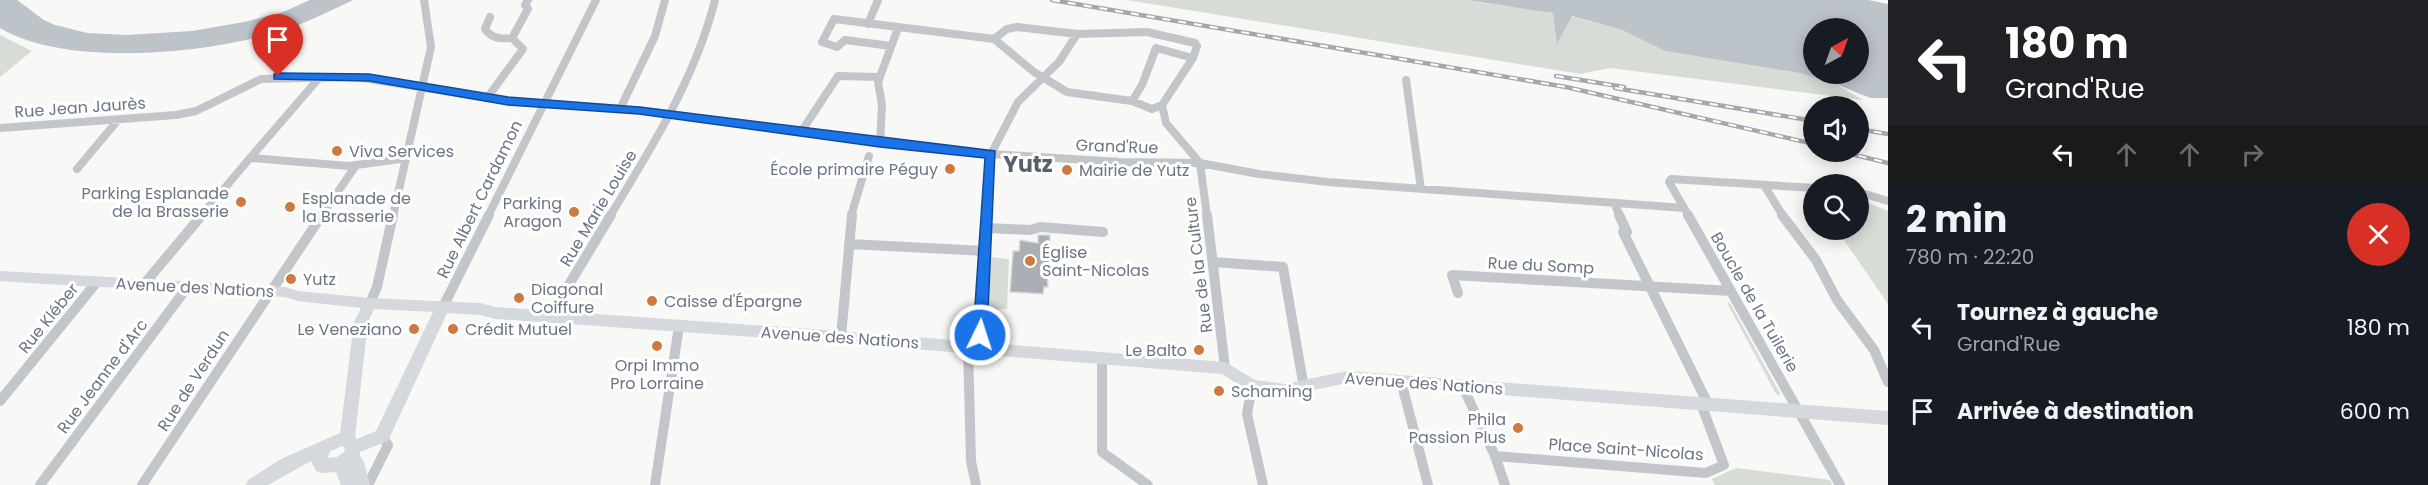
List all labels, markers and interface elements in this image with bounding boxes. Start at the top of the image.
pin [252,14,303,76]
text: 180 m [2005,14,2129,73]
north arrow [1803,18,1869,84]
map controls [1803,18,1869,240]
icon: arrive [261,23,294,56]
icon: left [1906,24,1984,102]
text: Grand'Rue [2005,70,2145,107]
street label: Rue Jean Jaurès [14,91,147,124]
button: sound [1803,96,1869,162]
street label: Rue Albert Cardamon [431,116,528,282]
street label: Grand'Rue [1075,134,1159,159]
icon: left [2047,138,2080,171]
icon: ahead [2110,138,2143,171]
icon: ahead [2173,138,2206,171]
icon: right [2236,138,2269,171]
place label: Viva Services [349,140,454,163]
marker: Viva Services [330,144,344,158]
street label: Rue Marie Louise [554,146,642,271]
district label: Yutz [1003,149,1053,180]
place label: École primaire Péguy [770,158,938,181]
place label: Mairie de Yutz [1079,159,1189,182]
marker: École primaire Péguy [943,162,957,176]
marker: Mairie de Yutz [1060,163,1074,177]
button: search [1803,174,1869,240]
place label: Parking Esplanade de la Brasserie [82,182,229,223]
place label: Esplanade de la Brasserie [302,187,411,228]
place label: Parking Aragon [503,192,562,233]
text: 2 min [1906,194,2007,245]
marker: Parking Esplanade de la Brasserie [234,195,248,209]
street label: Rue de la Culture [1179,196,1218,334]
marker: Esplanade de la Brasserie [283,200,297,214]
button: close [2347,203,2410,266]
marker: Parking Aragon [567,205,581,219]
street label: Boucle de la Tuilerie [1705,228,1804,377]
place label: Église Saint-Nicolas [1042,241,1149,282]
text: 780 m · 22:20 [1906,243,2034,271]
street label: Rue du Somp [1487,251,1595,280]
marker: Église Saint-Nicolas [1023,254,1037,268]
place label: Yutz [303,268,336,291]
street label: Avenue des Nations [115,272,275,303]
marker: Yutz [284,272,298,286]
street label: Rue Kléber [13,278,84,358]
place label: Diagonal Coiffure [531,278,603,319]
place label: Caisse d'Épargne [664,290,802,313]
marker: Diagonal Coiffure [512,291,526,305]
marker: Caisse d'Épargne [645,294,659,308]
text: Tournez à gauche [1957,297,2158,328]
position arrow [948,303,1012,367]
icon: left [1906,311,1939,344]
text: 180 m [2347,312,2410,343]
street label: Rue Jeanne d'Arc [52,314,153,438]
place label: Le Veneziano [297,318,402,341]
place label: Crédit Mutuel [465,318,572,341]
street label: Avenue des Nations [760,321,920,354]
marker: Le Veneziano [407,322,421,336]
marker: Crédit Mutuel [446,322,460,336]
street label: Rue de Verdun [152,325,235,436]
text: Grand'Rue [1957,330,2060,358]
marker: Orpi Immo Pro Lorraine [650,339,664,353]
place label: Le Balto [1125,339,1187,362]
marker: Le Balto [1192,343,1206,357]
place label: Orpi Immo Pro Lorraine [610,354,704,395]
street label: Avenue des Nations [1344,367,1504,400]
place label: Schaming [1231,380,1313,403]
marker: Schaming [1212,384,1226,398]
icon: arrive [1906,395,1939,428]
text: Arrivée à destination [1957,396,2194,427]
text: 600 m [2340,396,2410,427]
place label: Phila Passion Plus [1409,408,1506,449]
marker: Phila Passion Plus [1511,421,1525,435]
street label: Place Saint-Nicolas [1548,433,1704,466]

